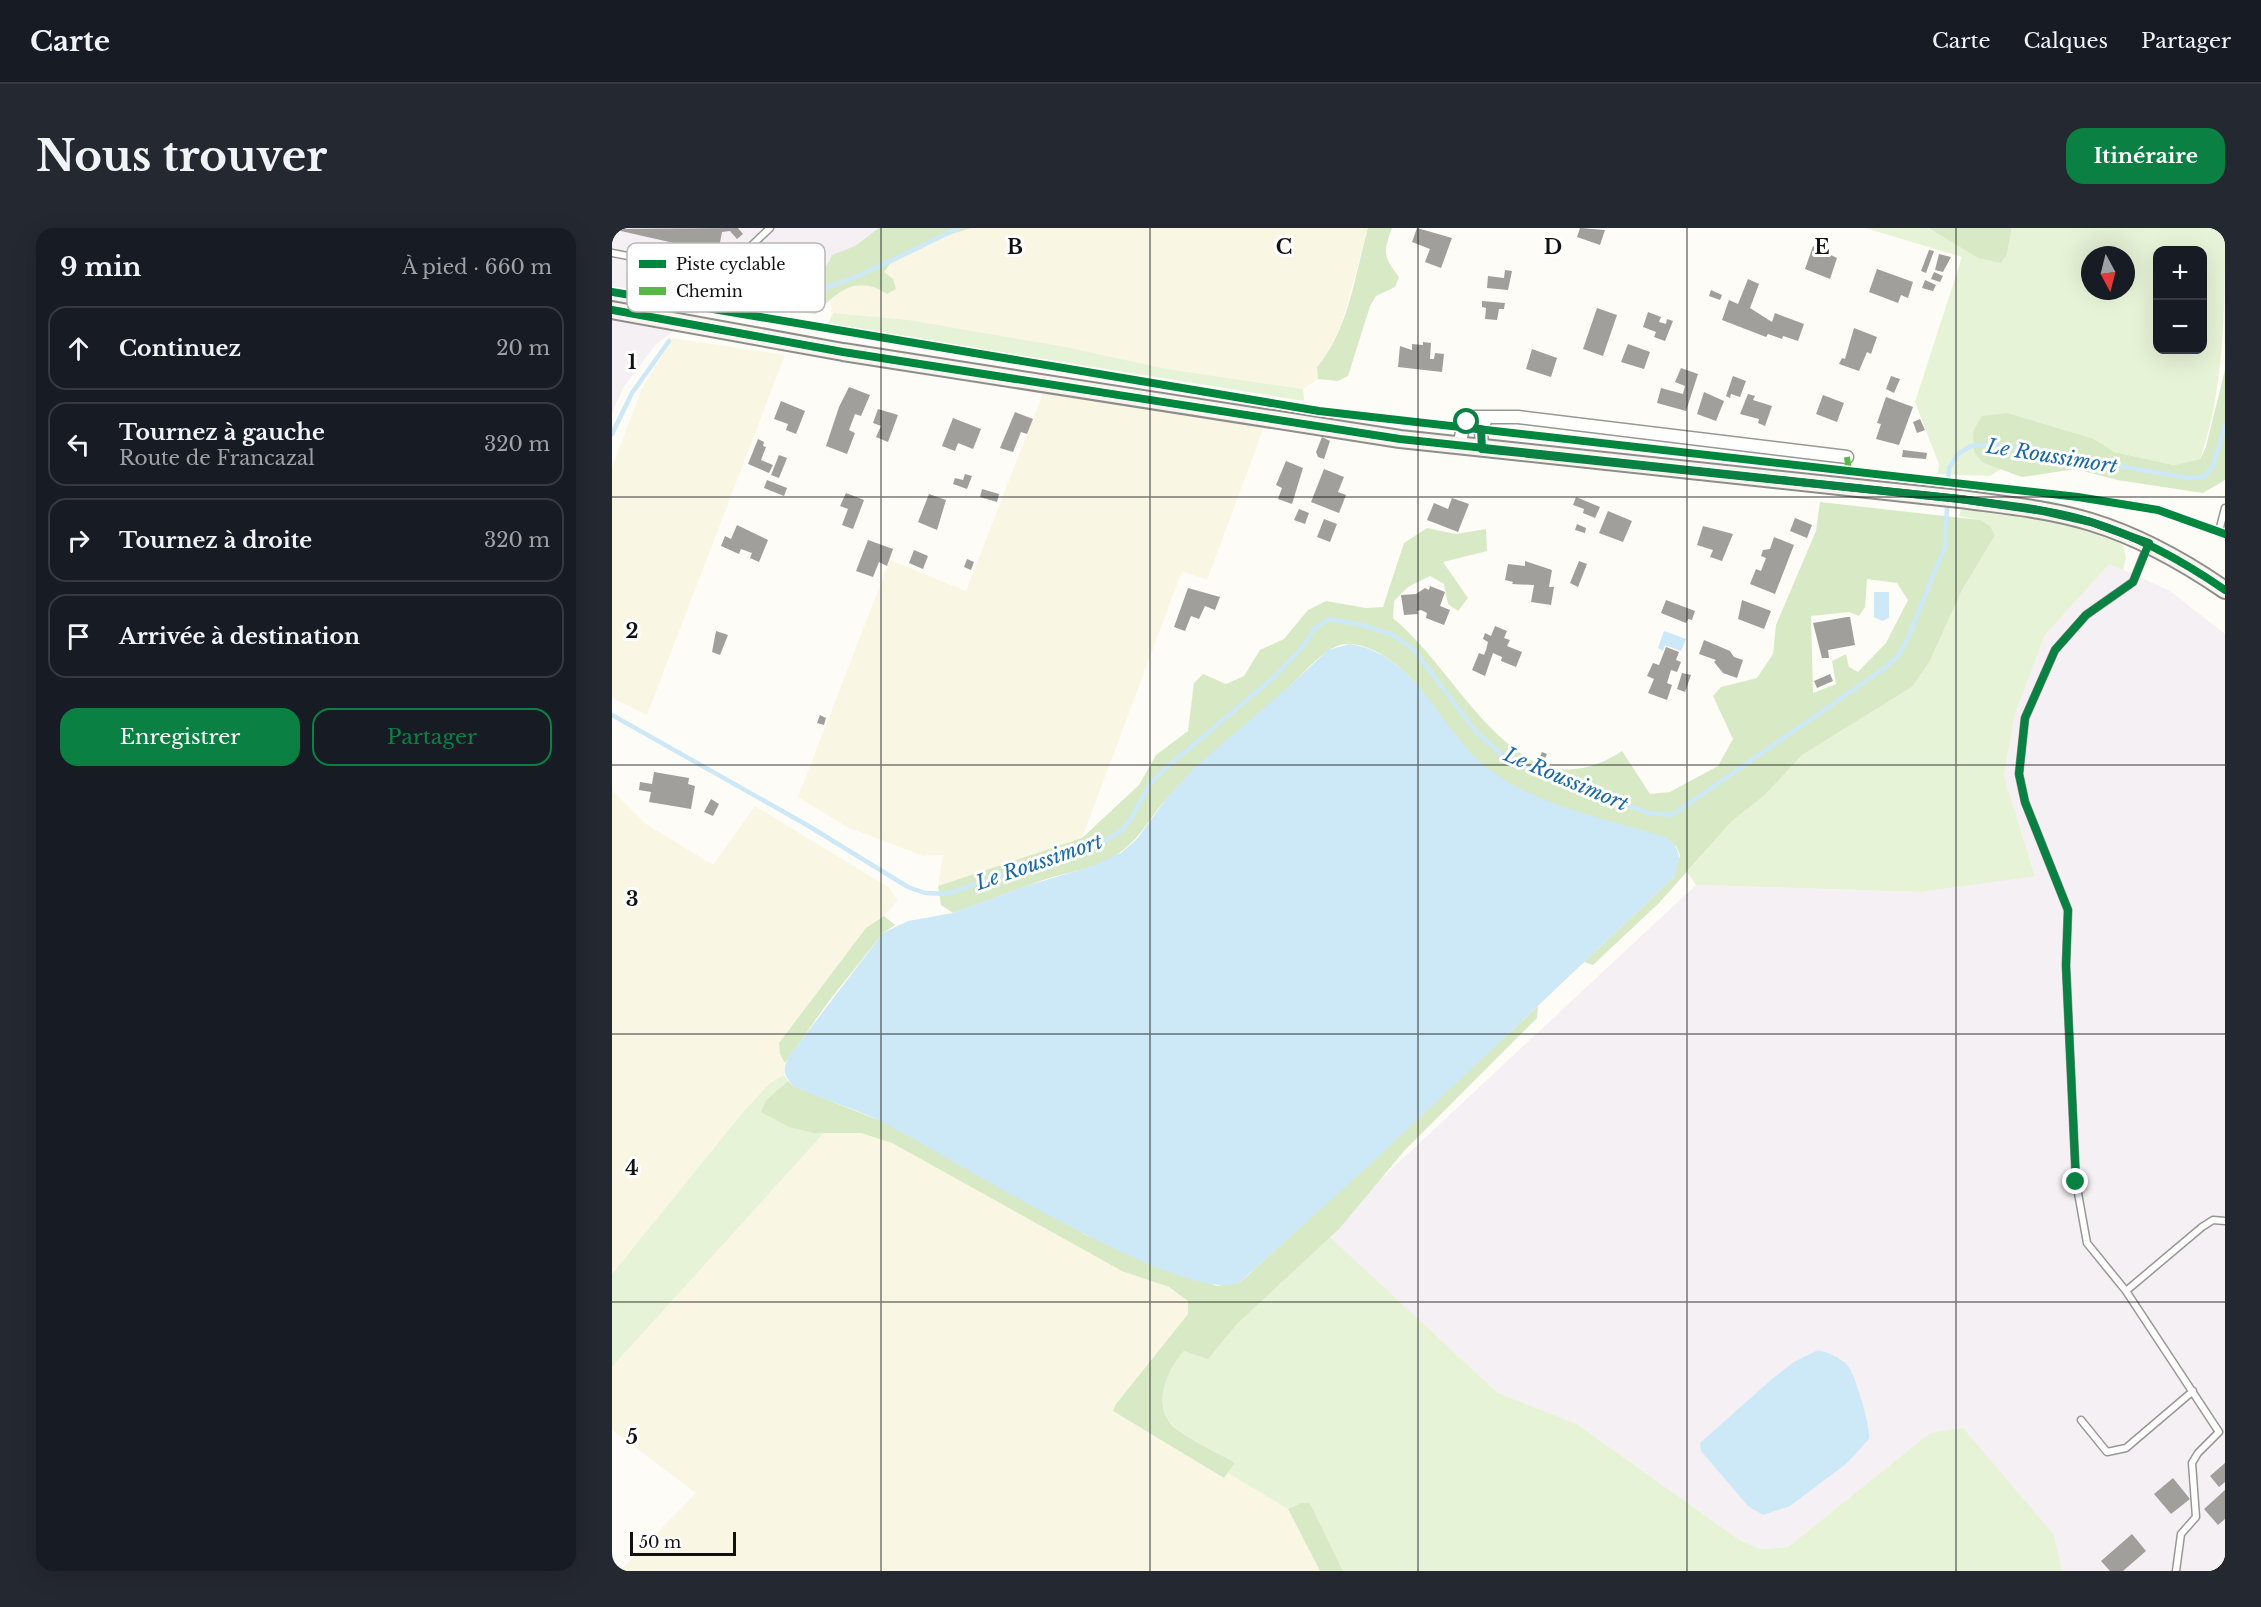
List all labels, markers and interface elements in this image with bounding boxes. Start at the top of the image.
text: Carte [30,24,110,59]
text: Carte [1932,28,1990,54]
text: Calques [2023,28,2108,54]
text: Partager [2141,28,2231,54]
button: Itinéraire [2066,128,2225,184]
text: Nous trouver [36,130,327,182]
text: B [1007,235,1023,259]
text: C [1276,235,1292,259]
text: D [1544,235,1562,259]
text: E [1814,235,1830,259]
legend [627,243,825,312]
north arrow [2081,246,2135,300]
map controls [2153,246,2207,354]
button: + [2153,246,2207,300]
text: 9 min [60,251,141,283]
text: Piste cyclable [676,254,785,274]
text: À pied · 660 m [402,255,552,279]
text: Chemin [676,281,743,301]
button: − [2153,300,2207,354]
icon: ahead [62,332,95,365]
text: Continuez [119,335,241,362]
text: 20 m [496,336,550,360]
text: 1 [628,350,637,374]
route start [1453,408,1479,434]
text: Tournez à gauche [119,419,325,446]
icon: left [62,428,95,461]
text: 320 m [484,432,550,456]
water label: Le Roussimort [1984,434,2120,478]
text: Route de Francazal [119,446,315,470]
icon: right [62,524,95,557]
text: Tournez à droite [119,527,312,554]
text: 320 m [484,528,550,552]
text: 2 [625,619,639,643]
icon: arrive [62,620,95,653]
text: Arrivée à destination [119,623,360,650]
button: Enregistrer [60,708,300,766]
button: Partager [312,708,552,766]
water label: Le Roussimort [1500,742,1632,816]
water label: Le Roussimort [972,829,1106,895]
text: 3 [626,887,638,911]
text: 4 [625,1156,639,1180]
route end [2062,1168,2088,1194]
text: 5 [626,1425,638,1449]
scale bar [630,1529,736,1556]
text: 50 m [639,1532,681,1552]

